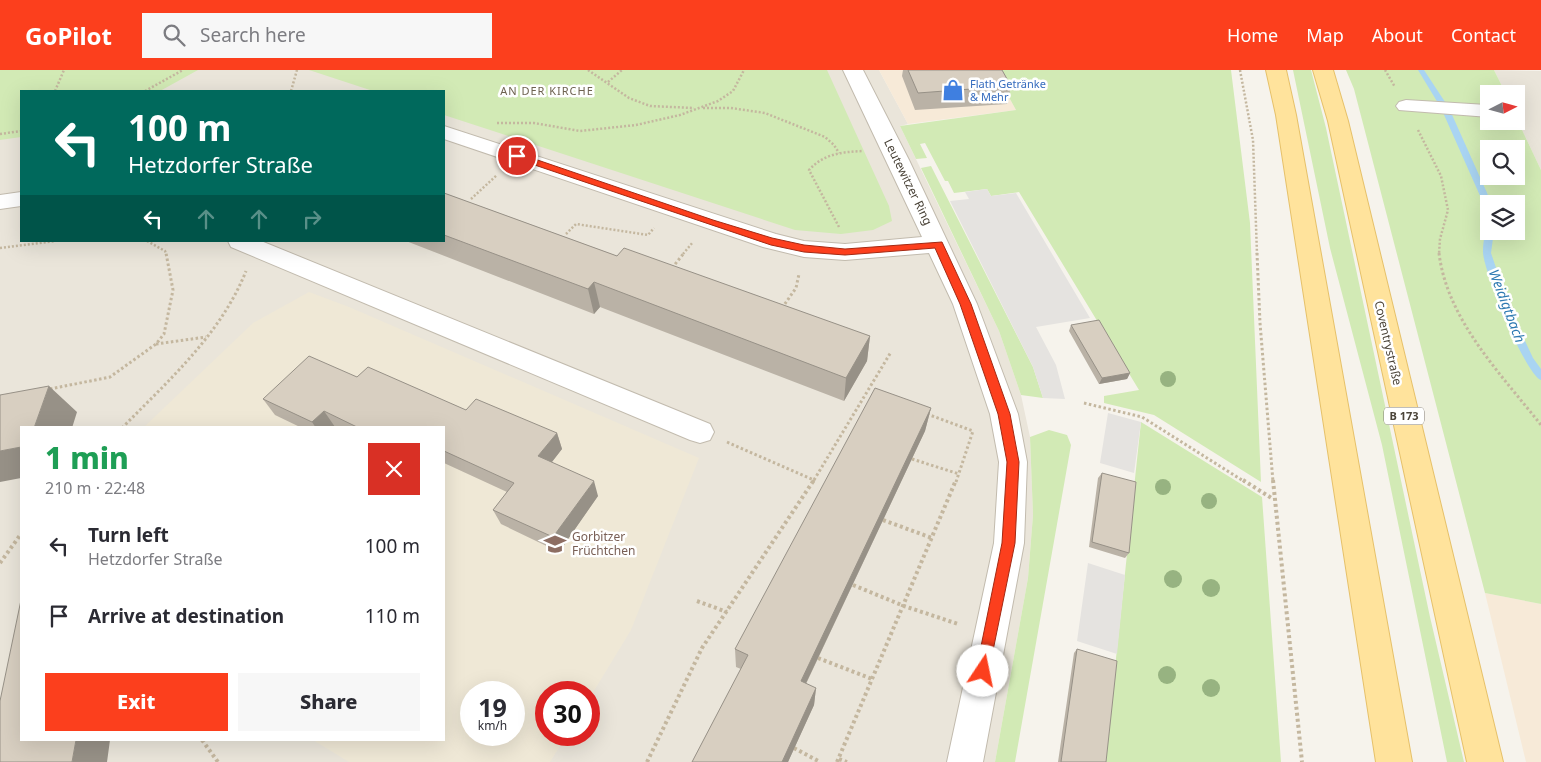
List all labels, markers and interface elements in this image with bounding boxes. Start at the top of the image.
search box [142,13,492,58]
text: GoPilot [25,19,112,52]
icon: search [160,21,188,49]
text: Search here [200,22,306,48]
text: Home [1227,23,1278,47]
text: Map [1306,23,1344,47]
text: About [1372,23,1423,47]
text: Contact [1451,23,1516,47]
place label: Flath Getränke & Mehr [970,76,1046,104]
shop icon: Flath Getränke & Mehr [940,77,966,103]
district label: AN DER KIRCHE [500,83,594,98]
north arrow [1480,85,1525,130]
map controls [1480,85,1525,240]
text: 100 m [128,104,231,151]
icon: left [45,110,110,175]
pin [496,135,538,177]
street label: Leutewitzer Ring [880,136,937,228]
button: search [1480,140,1525,185]
icon: arrive [503,142,531,170]
text: Hetzdorfer Straße [128,149,313,179]
button: layers [1480,195,1525,240]
icon: left [139,205,167,233]
icon: ahead [192,205,220,233]
icon: ahead [245,205,273,233]
icon: right [298,205,326,233]
water label: Weidigtbach [1485,266,1530,345]
street label: Coventrystraße [1371,299,1407,387]
road number: B 173 [1384,408,1424,424]
text: 1 min [45,437,129,478]
button: close [368,443,420,495]
text: 210 m · 22:48 [45,477,145,499]
text: Turn left [88,522,169,548]
place label: Gorbitzer Früchtchen [572,528,635,559]
school or university icon: Gorbitzer Früchtchen [542,531,568,557]
icon: left [45,532,73,560]
text: 100 m [365,533,420,559]
text: Hetzdorfer Straße [88,548,223,570]
icon: arrive [45,602,73,630]
text: Arrive at destination [88,603,284,629]
text: 110 m [365,603,420,629]
position arrow [956,644,1008,696]
button: Exit [45,673,228,731]
button: Share [238,673,420,731]
speed limit sign: 30 [535,681,600,746]
text: 19 [478,690,507,724]
text: km/h [478,717,507,734]

